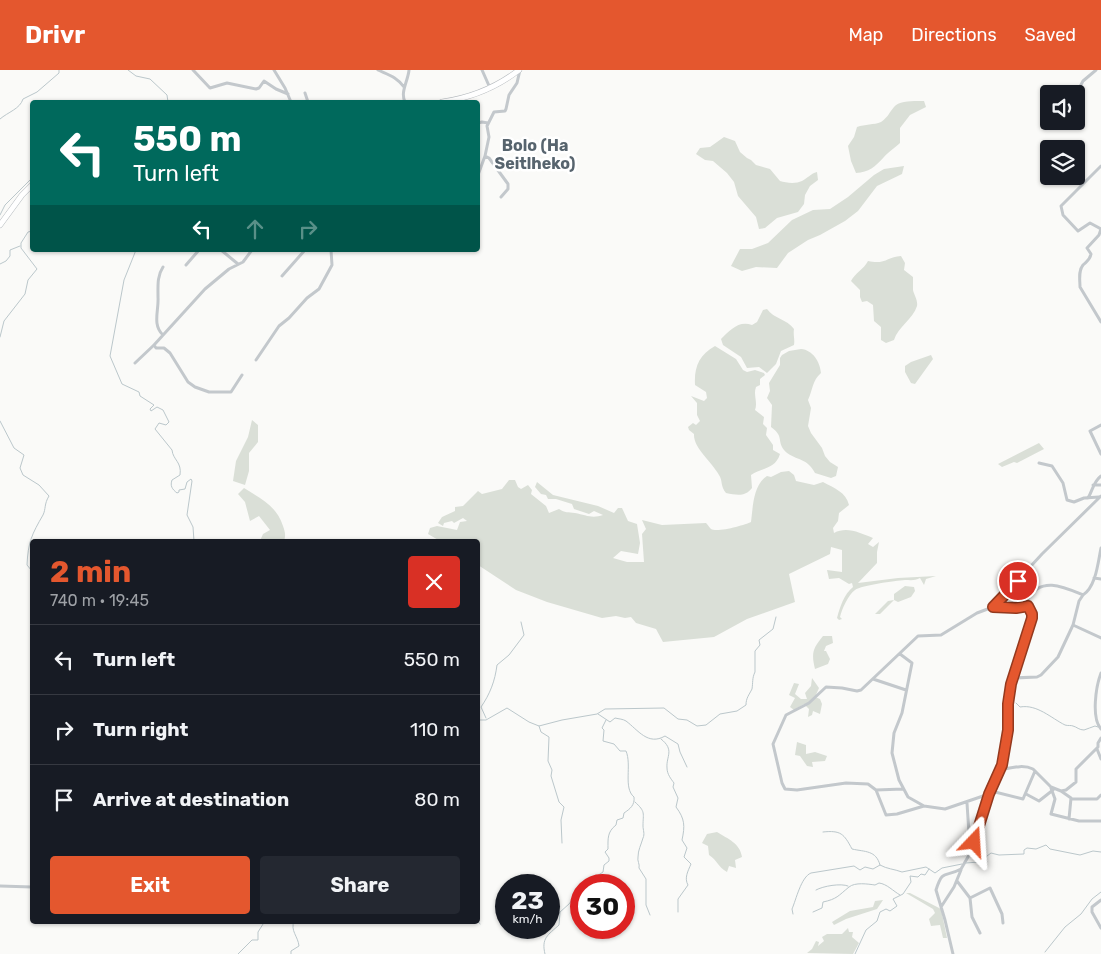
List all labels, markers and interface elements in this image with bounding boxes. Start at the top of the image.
text: Drivr [25,21,85,49]
text: Map [848,24,883,46]
text: Directions [911,24,997,46]
text: Saved [1025,24,1076,46]
map controls [1040,85,1085,185]
button: sound [1040,85,1085,130]
text: 550 m [133,118,242,160]
icon: left [50,120,115,185]
district label: Bolo (Ha Seitlheko) [495,136,575,173]
button: layers [1040,140,1085,185]
text: Turn left [133,160,219,187]
icon: left [188,215,216,243]
icon: ahead [241,215,269,243]
icon: right [294,215,322,243]
text: 2 min [50,554,131,590]
button: close [408,556,460,608]
pin [997,560,1039,602]
icon: arrive [1004,567,1032,595]
text: 740 m · 19:45 [50,591,149,610]
icon: left [50,646,78,674]
text: Turn left [93,648,175,671]
text: 550 m [404,648,460,671]
icon: right [50,716,78,744]
text: Turn right [93,718,188,741]
text: 110 m [410,718,460,741]
icon: arrive [50,786,78,814]
text: Arrive at destination [93,788,289,811]
text: 80 m [414,788,460,811]
position arrow [947,815,999,867]
button: Exit [50,856,250,914]
button: Share [260,856,460,914]
speed limit sign: 30 [570,874,635,939]
text: 23 [511,886,544,915]
text: km/h [513,912,542,926]

